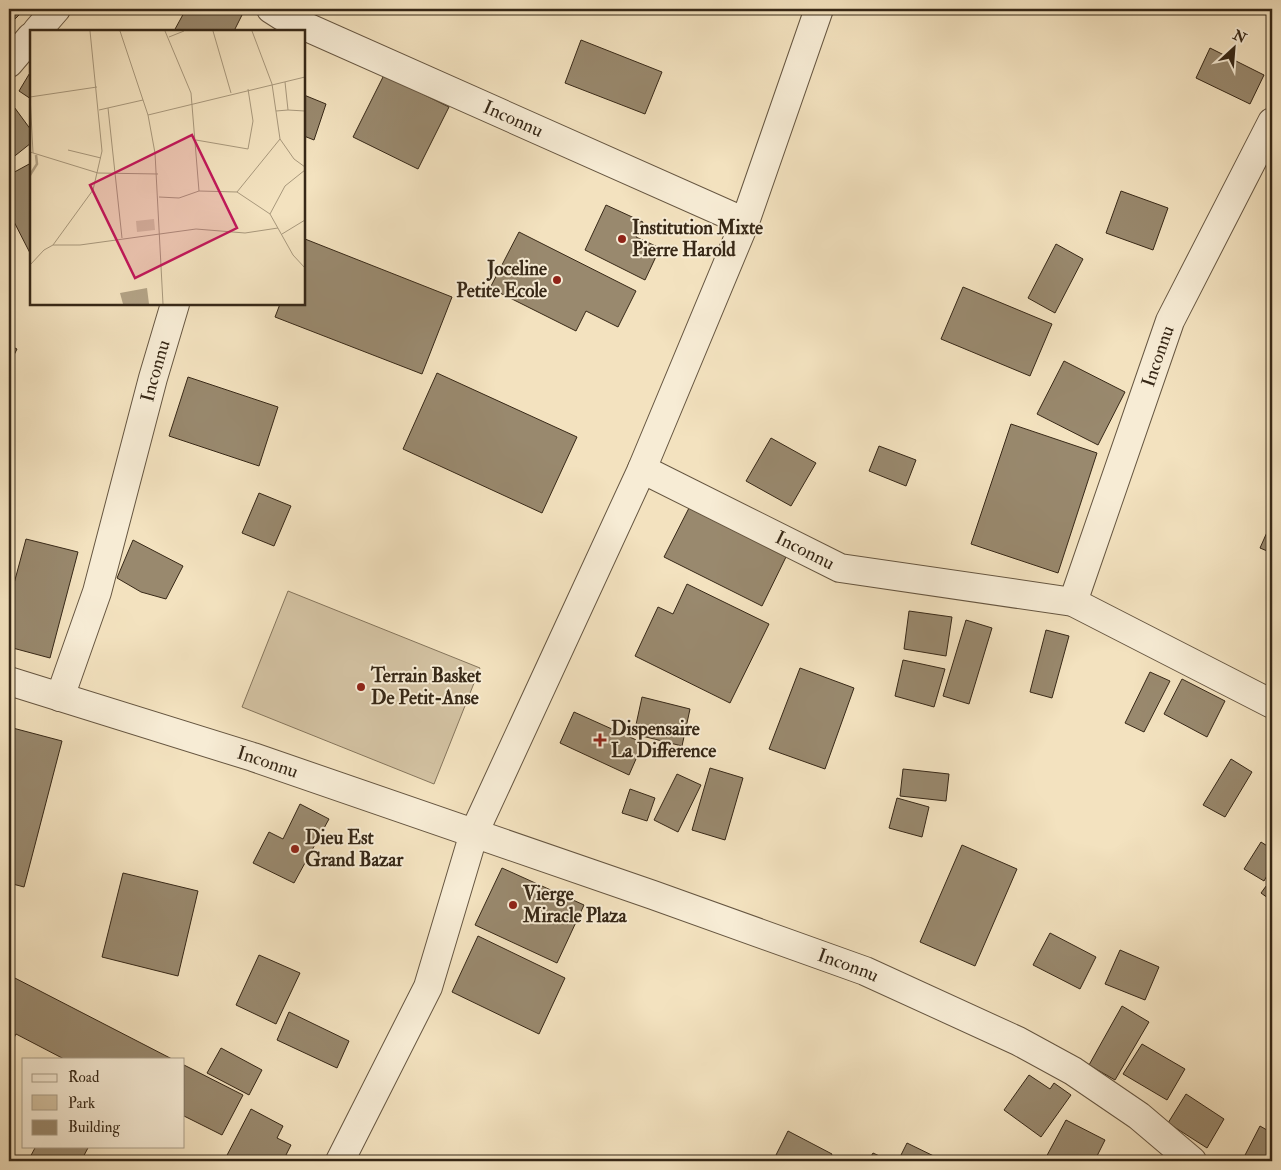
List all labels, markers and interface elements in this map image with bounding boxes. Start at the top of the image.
north arrow [1208,22,1258,72]
text: N [1229,26,1249,47]
inset map [30,30,305,305]
street label: Inconnu [479,95,547,143]
place label: Institution Mixte Pierre Harold [632,216,763,262]
marker: Institution Mixte Pierre Harold [616,233,628,245]
place label: Joceline Petite Ecole [456,257,547,303]
marker: Joceline Petite Ecole [551,274,563,286]
street label: Inconnu [1136,322,1180,390]
street label: Inconnu [135,337,176,405]
street label: Inconnu [771,525,839,575]
place label: Terrain Basket De Petit-Anse [370,664,482,710]
marker: Terrain Basket De Petit-Anse [355,681,367,693]
place label: Dispensaire La Difference [611,717,716,763]
marker: Dispensaire La Difference [593,733,607,747]
street label: Inconnu [234,741,302,784]
place label: Dieu Est Grand Bazar [305,826,404,872]
marker: Dieu Est Grand Bazar [289,843,301,855]
place label: Vierge Miracle Plaza [522,882,628,928]
marker: Vierge Miracle Plaza [507,899,519,911]
street label: Inconnu [814,943,883,988]
legend [22,1058,185,1148]
text: Road [68,1068,100,1087]
text: Park [68,1094,95,1113]
text: Building [68,1118,120,1137]

